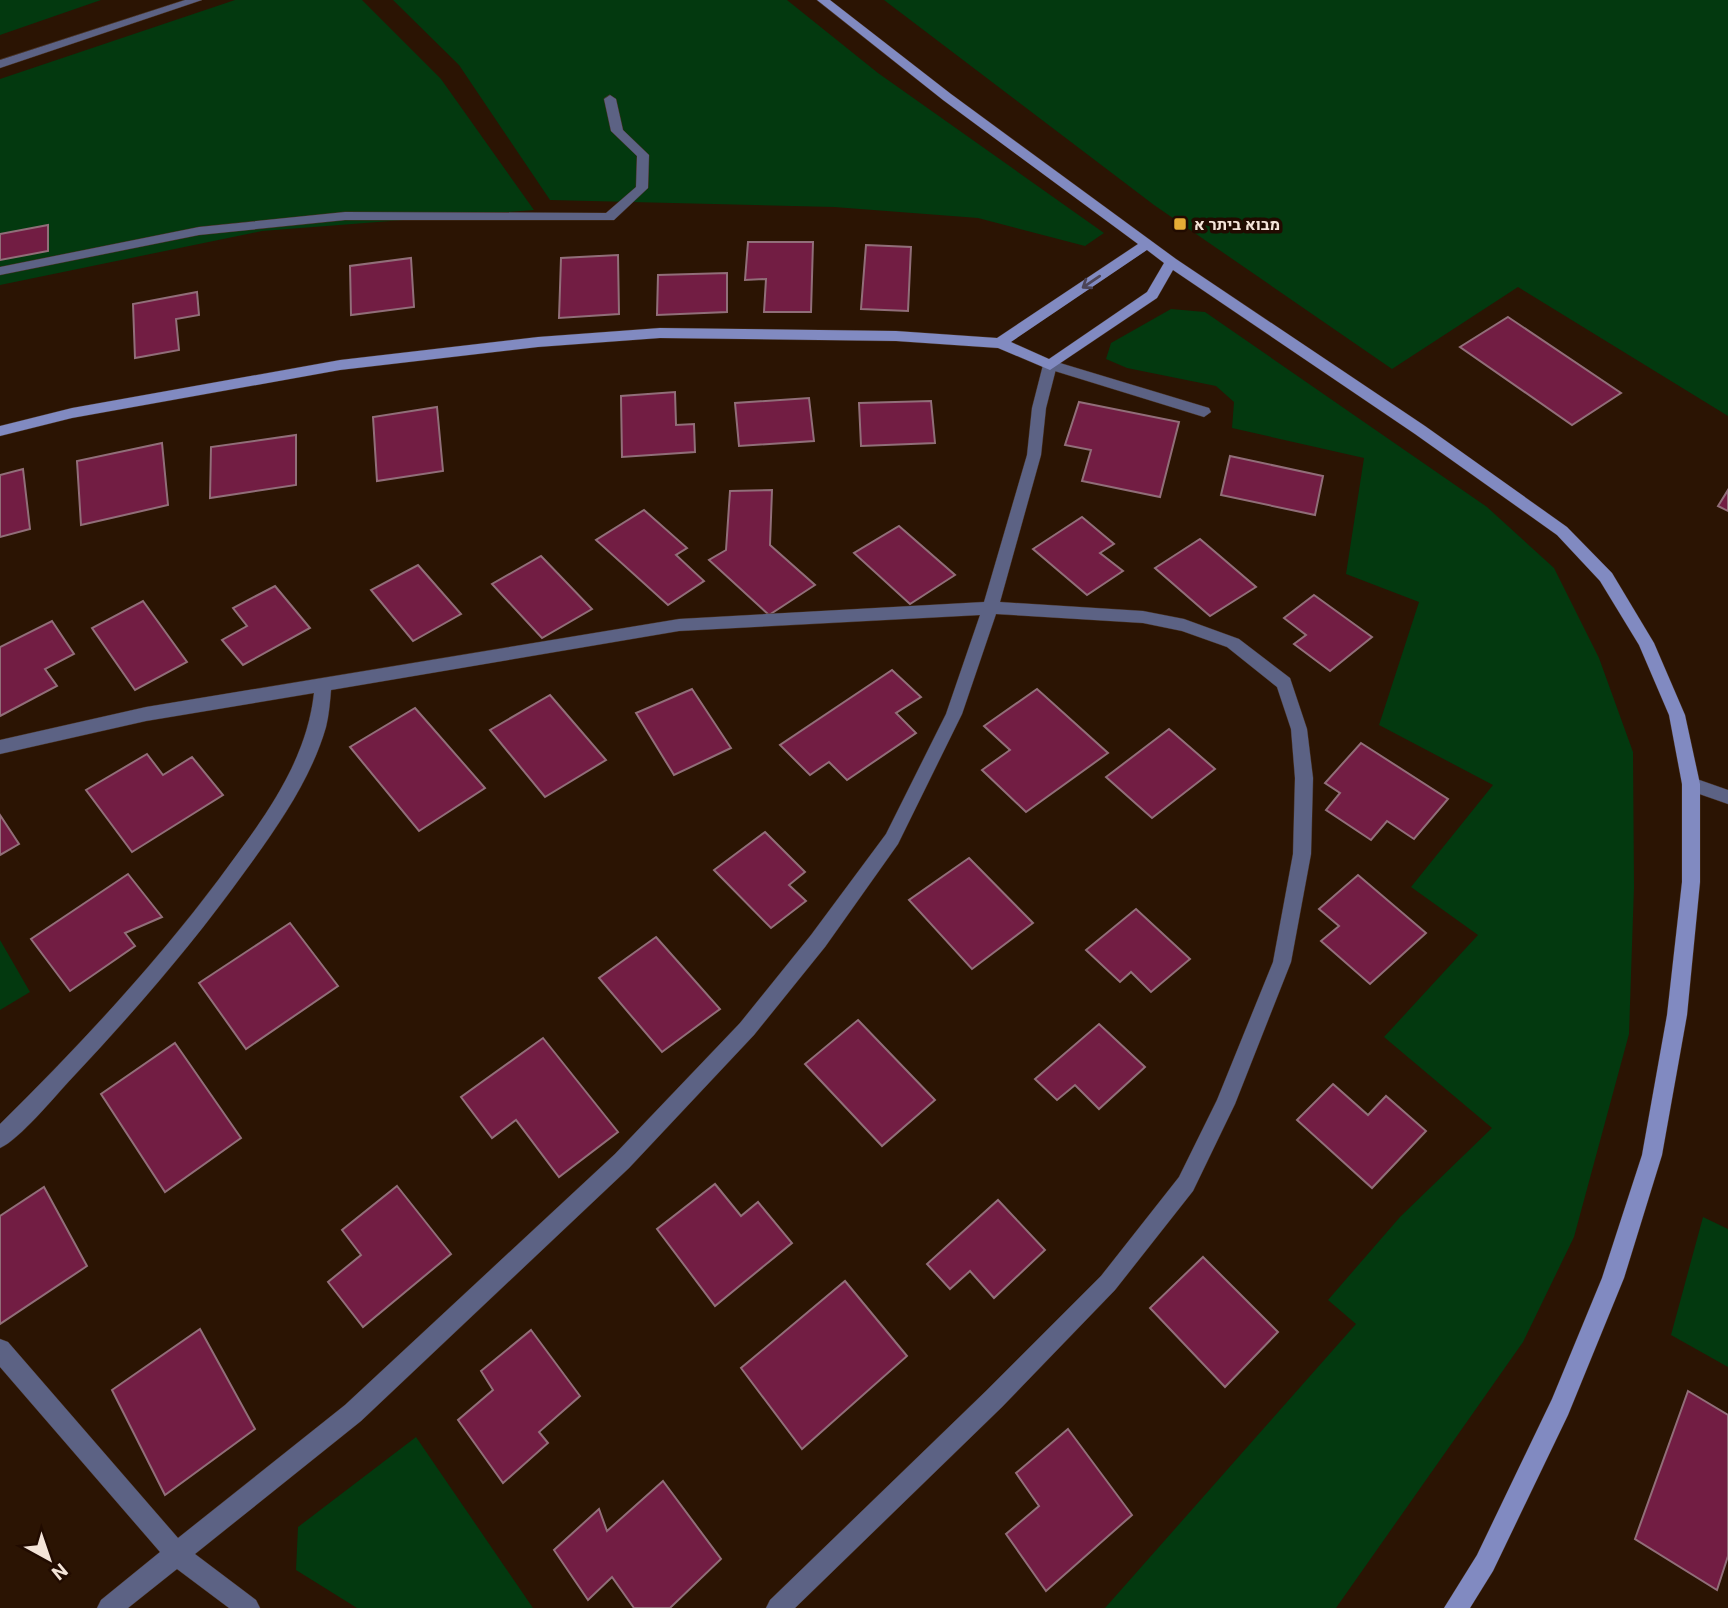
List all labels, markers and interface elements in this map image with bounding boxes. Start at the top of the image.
place label: מבוא ביתר א [1194,215,1280,234]
marker: מבוא ביתר א [1172,216,1188,232]
one-way arrow [1081,276,1101,290]
north arrow [14,1524,84,1594]
text: N [47,1559,72,1585]

